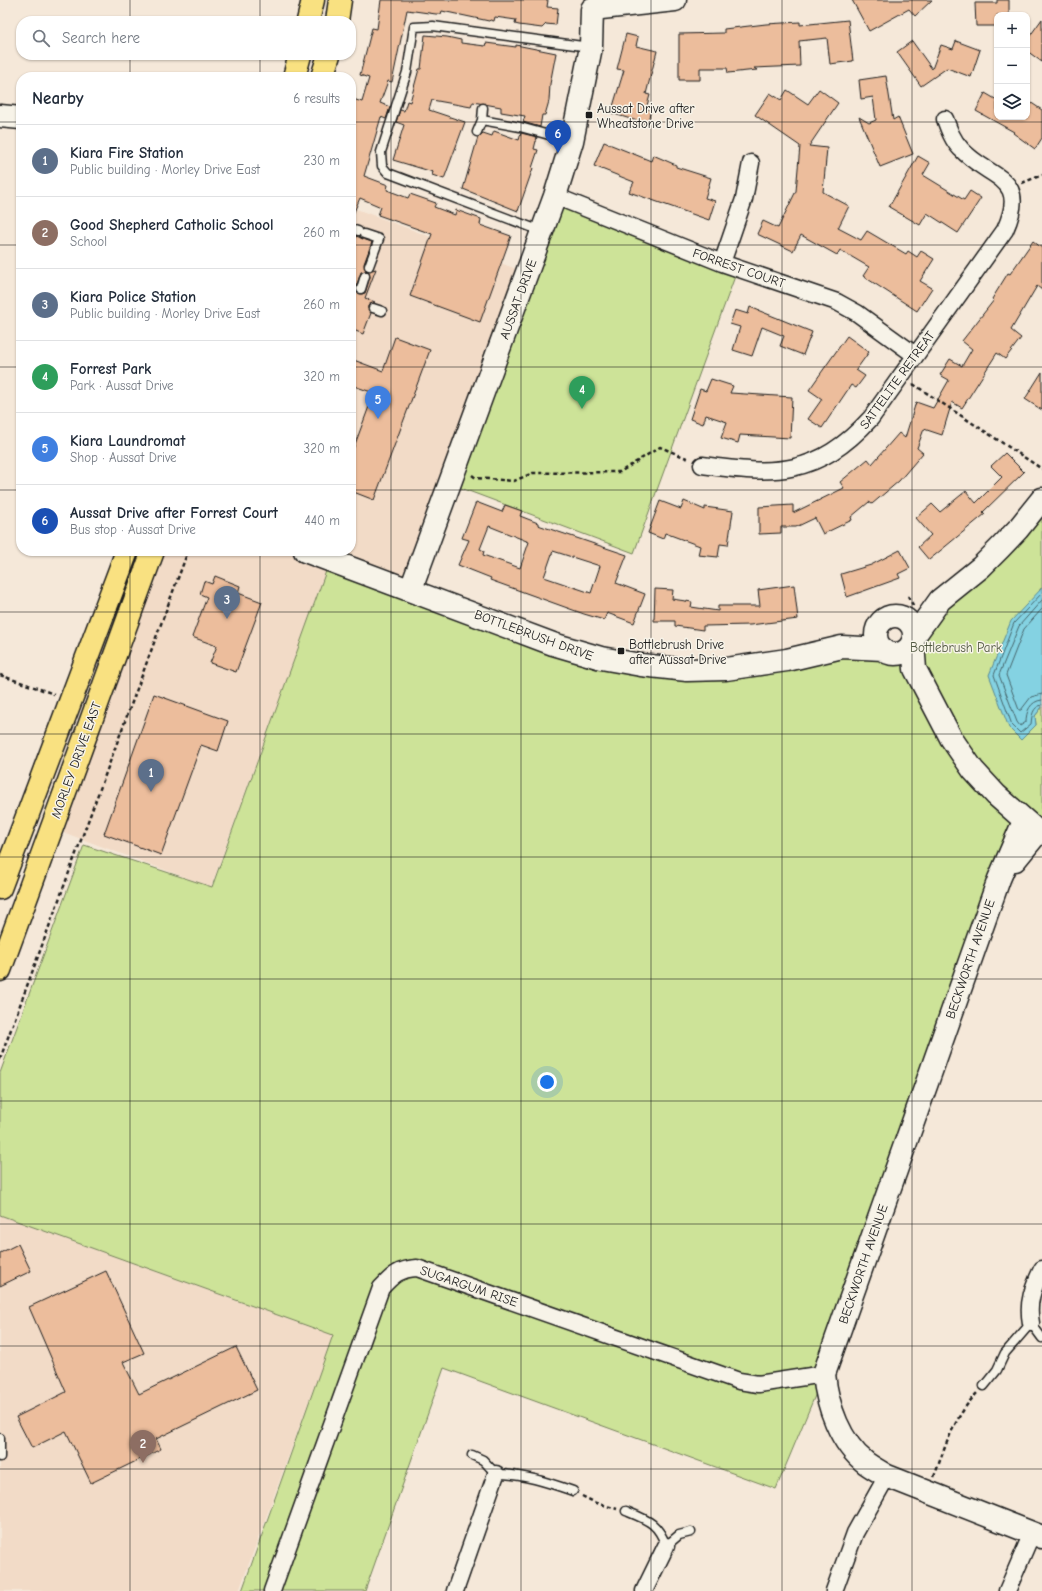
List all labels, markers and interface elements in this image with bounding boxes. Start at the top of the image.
map controls [994,12,1030,120]
button: + [994,12,1030,48]
search box [16,16,356,60]
icon: search [30,27,52,49]
text: Search here [62,29,140,47]
button: − [994,48,1030,84]
button: layers [994,84,1030,120]
text: Nearby [32,89,83,108]
text: 6 results [293,91,340,106]
place label: Aussat Drive after Wheatstone Drive [597,101,695,131]
marker: Aussat Drive after Wheatstone Drive [584,110,594,120]
pin: 6 [545,120,571,153]
text: Kiara Fire Station [70,144,184,162]
text: 1 [42,153,48,168]
text: 230 m [304,153,340,168]
text: Public building · Morley Drive East [70,162,260,177]
text: Good Shepherd Catholic School [70,216,274,234]
text: 2 [42,225,48,240]
text: 260 m [303,225,340,240]
text: School [70,234,107,249]
street label: FORREST COURT [691,245,788,291]
street label: AUSSAT DRIVE [497,257,540,341]
text: Kiara Police Station [70,288,196,306]
text: 3 [42,297,48,312]
text: 260 m [303,297,340,312]
text: Public building · Morley Drive East [70,306,260,321]
street label: SATTELITE RETREAT [856,328,938,432]
text: Forrest Park [70,360,151,378]
text: 4 [42,369,48,384]
text: 320 m [304,369,340,384]
pin: 4 [569,376,595,409]
text: Park · Aussat Drive [70,378,174,393]
pin: 5 [365,386,391,419]
text: Kiara Laundromat [70,432,185,450]
text: 5 [42,441,48,456]
text: 320 m [304,441,340,456]
text: Shop · Aussat Drive [70,450,177,465]
text: Aussat Drive after Forrest Court [70,504,278,522]
text: 6 [42,513,48,528]
text: 440 m [304,513,340,528]
text: Bus stop · Aussat Drive [70,522,196,537]
pin: 3 [214,586,240,619]
street label: BOTTLEBRUSH DRIVE [472,606,596,664]
place label: Bottlebrush Drive after Aussat Drive [629,637,727,667]
park label: Bottlebrush Park [910,640,1003,655]
marker: Bottlebrush Drive after Aussat Drive [616,646,626,656]
street label: MORLEY DRIVE EAST [48,699,104,820]
pin: 1 [138,759,164,792]
street label: BECKWORTH AVENUE [942,897,998,1021]
your location [537,1072,557,1092]
street label: BECKWORTH AVENUE [835,1202,891,1326]
street label: SUGARGUM RISE [418,1262,520,1310]
pin: 2 [130,1430,156,1463]

